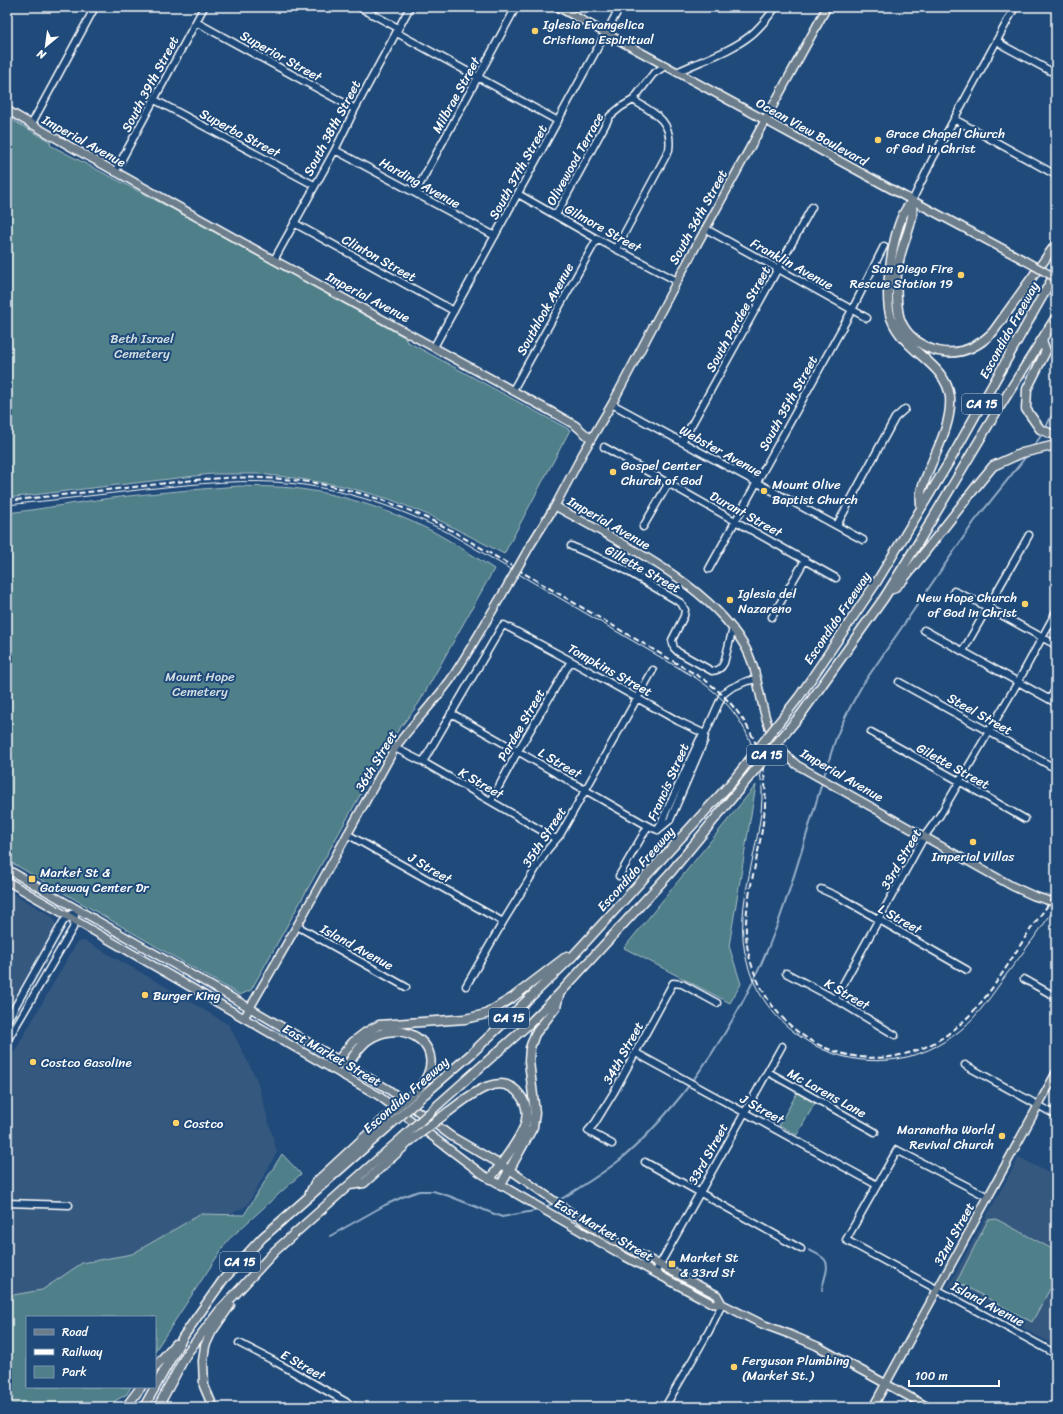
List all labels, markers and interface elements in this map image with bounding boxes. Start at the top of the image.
place label: Iglesia Evangelica Cristiana Espiritual [542,13,654,51]
street label: Superior Street [236,24,327,88]
north arrow [26,26,66,66]
marker: Iglesia Evangelica Cristiana Espiritual [530,26,540,36]
street label: South 39th Street [115,31,185,136]
text: N [33,44,50,65]
street label: Milbrae Street [426,52,487,137]
street label: South 38th Street [297,75,367,180]
street label: Ocean View Boulevard [752,92,873,173]
street label: Superba Street [195,102,285,164]
street label: Imperial Avenue [37,108,130,174]
street label: Olivewood Terrace [540,108,610,210]
street label: South 37th Street [482,120,554,224]
place label: Grace Chapel Church of God in Christ [886,122,1005,160]
marker: Grace Chapel Church of God in Christ [873,135,883,145]
street label: Harding Avenue [375,151,465,215]
street label: South 36th Street [662,165,734,269]
street label: Gilmore Street [560,197,646,259]
street label: Clinton Street [337,228,421,288]
street label: Franklin Avenue [746,232,838,297]
place label: San Diego Fire Rescue Station 19 [850,257,953,295]
street label: Southlook Avenue [510,258,580,360]
street label: South Pardee Street [699,261,777,376]
street label: Imperial Avenue [321,265,414,329]
marker: San Diego Fire Rescue Station 19 [956,270,966,280]
street label: Escondido Freeway [973,277,1045,383]
park label: Beth Israel Cemetery [110,327,174,365]
street label: South 35th Street [752,351,824,455]
road number: CA 15 [962,394,1002,414]
street label: Webster Avenue [675,419,767,484]
place label: Gospel Center Church of God [621,454,703,492]
marker: Gospel Center Church of God [608,467,618,477]
place label: Mount Olive Baptist Church [772,473,858,511]
street label: Durant Street [705,485,787,544]
marker: Mount Olive Baptist Church [759,486,769,496]
street label: Imperial Avenue [562,489,655,556]
street label: Gillette Street [601,539,686,600]
street label: Escondido Freeway [797,566,877,669]
place label: Iglesia del Nazareno [737,582,796,620]
place label: New Hope Church of God in Christ [916,586,1017,624]
marker: Iglesia del Nazareno [725,595,735,605]
marker: New Hope Church of God in Christ [1020,599,1030,609]
street label: Tompkins Street [563,637,657,703]
park label: Mount Hope Cemetery [165,665,235,703]
street label: Pardee Street [491,684,551,766]
street label: Steel Street [943,687,1017,742]
street label: 36th Street [349,726,404,796]
street label: Gilette Street [912,736,994,796]
street label: Francis Street [641,739,696,825]
street label: L Street [534,741,587,785]
street label: Imperial Avenue [795,741,888,808]
road number: CA 15 [747,745,787,765]
street label: K Street [454,761,509,806]
street label: 35th Street [516,802,573,872]
street label: Escondido Freeway [591,821,681,917]
street label: 33rd Street [874,824,928,894]
marker: Imperial Villas [968,837,978,847]
place label: Imperial Villas [931,845,1015,868]
street label: J Street [403,846,457,890]
place label: Market St & Gateway Center Dr [40,861,149,899]
marker: Market St & Gateway Center Dr [27,874,37,884]
street label: L Street [874,898,927,941]
street label: Island Avenue [315,917,398,977]
street label: K Street [820,972,875,1017]
place label: Burger King [153,984,221,1007]
marker: Burger King [140,990,150,1000]
road number: CA 15 [489,1008,529,1028]
street label: East Market Street [278,1017,386,1093]
street label: 34th Street [596,1017,650,1089]
place label: Costco Gasoline [41,1051,132,1074]
street label: Escondido Freeway [358,1051,455,1139]
marker: Costco Gasoline [28,1057,38,1067]
street label: Mc Larens Lane [783,1062,871,1124]
street label: J Street [735,1087,789,1131]
place label: Costco [184,1112,224,1135]
marker: Costco [171,1118,181,1128]
place label: Maranatha World Revival Church [897,1118,995,1156]
street label: 33rd Street [682,1119,735,1189]
marker: Maranatha World Revival Church [997,1131,1007,1141]
street label: East Market Street [550,1192,658,1268]
street label: 32nd Street [927,1198,981,1270]
place label: Market St & 33rd St [680,1246,739,1284]
road number: CA 15 [220,1252,260,1272]
marker: Market St & 33rd St [667,1259,677,1269]
street label: Island Avenue [946,1274,1029,1333]
legend [26,1316,156,1388]
text: Road [62,1321,89,1343]
text: Railway [62,1341,103,1363]
street label: E Street [276,1343,330,1387]
place label: Ferguson Plumbing (Market St.) [742,1349,850,1387]
text: Park [62,1361,87,1383]
marker: Ferguson Plumbing (Market St.) [729,1362,739,1372]
scale bar [909,1362,999,1388]
text: 100 m [915,1365,948,1387]

